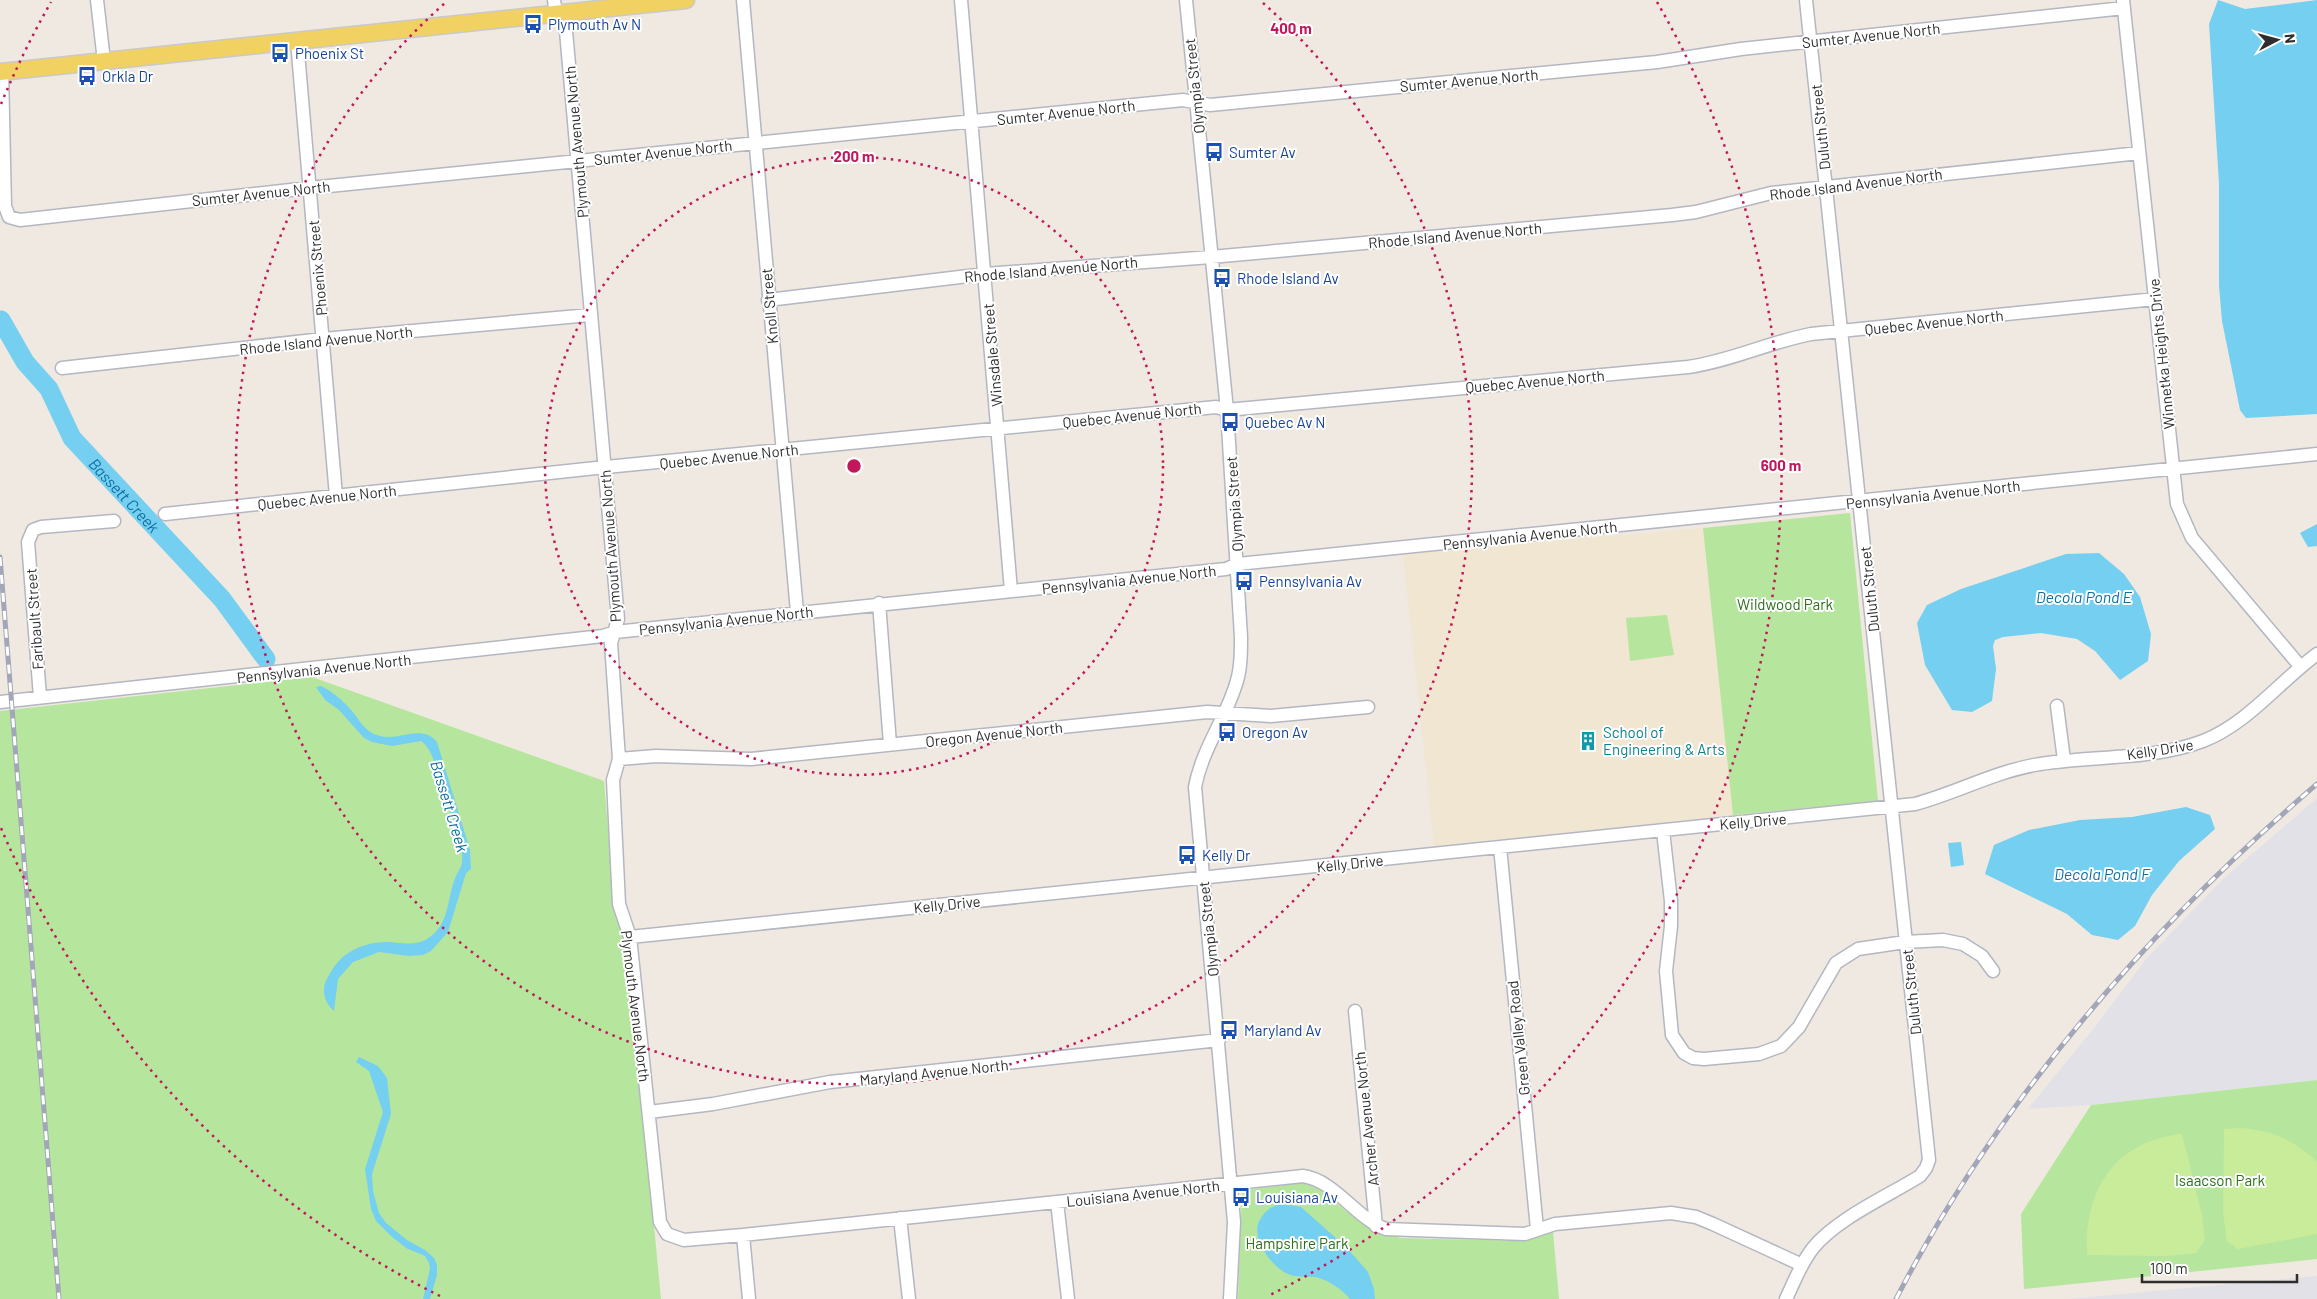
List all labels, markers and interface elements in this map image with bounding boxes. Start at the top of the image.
bus stop icon: Plymouth Av N [522,13,544,35]
place label: Plymouth Av N [548,15,641,33]
north arrow [2252,15,2302,65]
text: 400 m [1270,19,1312,37]
street label: Sumter Avenue North [1801,19,1941,51]
text: N [2281,33,2299,44]
street label: Olympia Street [1180,37,1208,135]
bus stop icon: Phoenix St [269,42,291,64]
place label: Phoenix St [295,44,364,62]
bus stop icon: Orkla Dr [76,65,98,87]
street label: Plymouth Avenue North [560,65,592,219]
street label: Sumter Avenue North [1399,65,1539,95]
place label: Orkla Dr [102,67,154,85]
street label: Duluth Street [1807,83,1833,171]
street label: Sumter Avenue North [996,96,1136,128]
street label: Sumter Avenue North [593,136,733,168]
bus stop icon: Sumter Av [1203,141,1225,163]
place label: Sumter Av [1229,143,1296,161]
text: 200 m [833,147,875,165]
street label: Rhode Island Avenue North [1768,164,1944,204]
street label: Sumter Avenue North [191,177,331,209]
street label: Rhode Island Avenue North [1367,218,1543,252]
street label: Phoenix Street [304,219,330,317]
street label: Rhode Island Avenue North [963,252,1139,286]
street label: Knoll Street [757,267,781,345]
bus stop icon: Rhode Island Av [1211,267,1233,289]
place label: Rhode Island Av [1237,269,1339,287]
street label: Winnetka Heights Drive [2144,278,2178,430]
street label: Winsdale Street [979,303,1005,407]
street label: Quebec Avenue North [1864,306,2004,338]
street label: Rhode Island Avenue North [238,322,414,358]
street label: Quebec Avenue North [1465,366,1605,396]
street label: Quebec Avenue North [1062,399,1202,431]
bus stop icon: Quebec Av N [1219,411,1241,433]
place label: Quebec Av N [1245,413,1326,431]
street label: Quebec Avenue North [659,440,799,472]
water label: Bassett Creek [86,454,164,536]
street label: Olympia Street [1222,456,1246,552]
text: 600 m [1761,456,1801,474]
centre of rings [845,457,863,475]
street label: Plymouth Avenue North [596,469,624,623]
street label: Pennsylvania Avenue North [1845,476,2021,512]
street label: Quebec Avenue North [257,481,397,513]
street label: Pennsylvania Avenue North [1442,517,1618,553]
street label: Duluth Street [1856,545,1882,633]
street label: Pennsylvania Avenue North [1041,561,1217,597]
street label: Faribault Street [21,568,47,670]
bus stop icon: Pennsylvania Av [1233,570,1255,592]
place label: Pennsylvania Av [1259,572,1362,590]
water label: Decola Pond E [2036,587,2133,606]
park label: Wildwood Park [1737,595,1834,613]
street label: Pennsylvania Avenue North [638,602,814,638]
street label: Pennsylvania Avenue North [236,650,412,686]
street label: Oregon Avenue North [924,718,1064,750]
bus stop icon: Oregon Av [1216,721,1238,743]
place label: Oregon Av [1242,723,1308,741]
place label: School of Engineering & Arts [1603,723,1725,758]
building icon: School of Engineering & Arts [1577,730,1599,752]
street label: Kelly Drive [2125,735,2195,763]
water label: Bassett Creek [427,758,473,854]
street label: Kelly Drive [1719,809,1787,833]
bus stop icon: Kelly Dr [1176,844,1198,866]
place label: Kelly Dr [1202,846,1251,864]
street label: Kelly Drive [1316,851,1384,875]
water label: Decola Pond F [2054,864,2151,883]
street label: Olympia Street [1194,880,1222,978]
street label: Kelly Drive [913,892,981,916]
street label: Plymouth Avenue North [618,929,654,1083]
street label: Duluth Street [1898,948,1924,1036]
street label: Green Valley Road [1503,980,1533,1096]
bus stop icon: Maryland Av [1218,1019,1240,1041]
place label: Maryland Av [1244,1021,1321,1039]
street label: Archer Avenue North [1350,1051,1382,1187]
street label: Maryland Avenue North [859,1055,1009,1089]
park label: Isaacson Park [2175,1171,2266,1189]
street label: Louisiana Avenue North [1065,1176,1221,1210]
bus stop icon: Louisiana Av [1230,1186,1252,1208]
place label: Louisiana Av [1256,1188,1338,1206]
park label: Hampshire Park [1245,1234,1349,1252]
scale bar [2142,1252,2297,1284]
text: 100 m [2150,1259,2188,1277]

